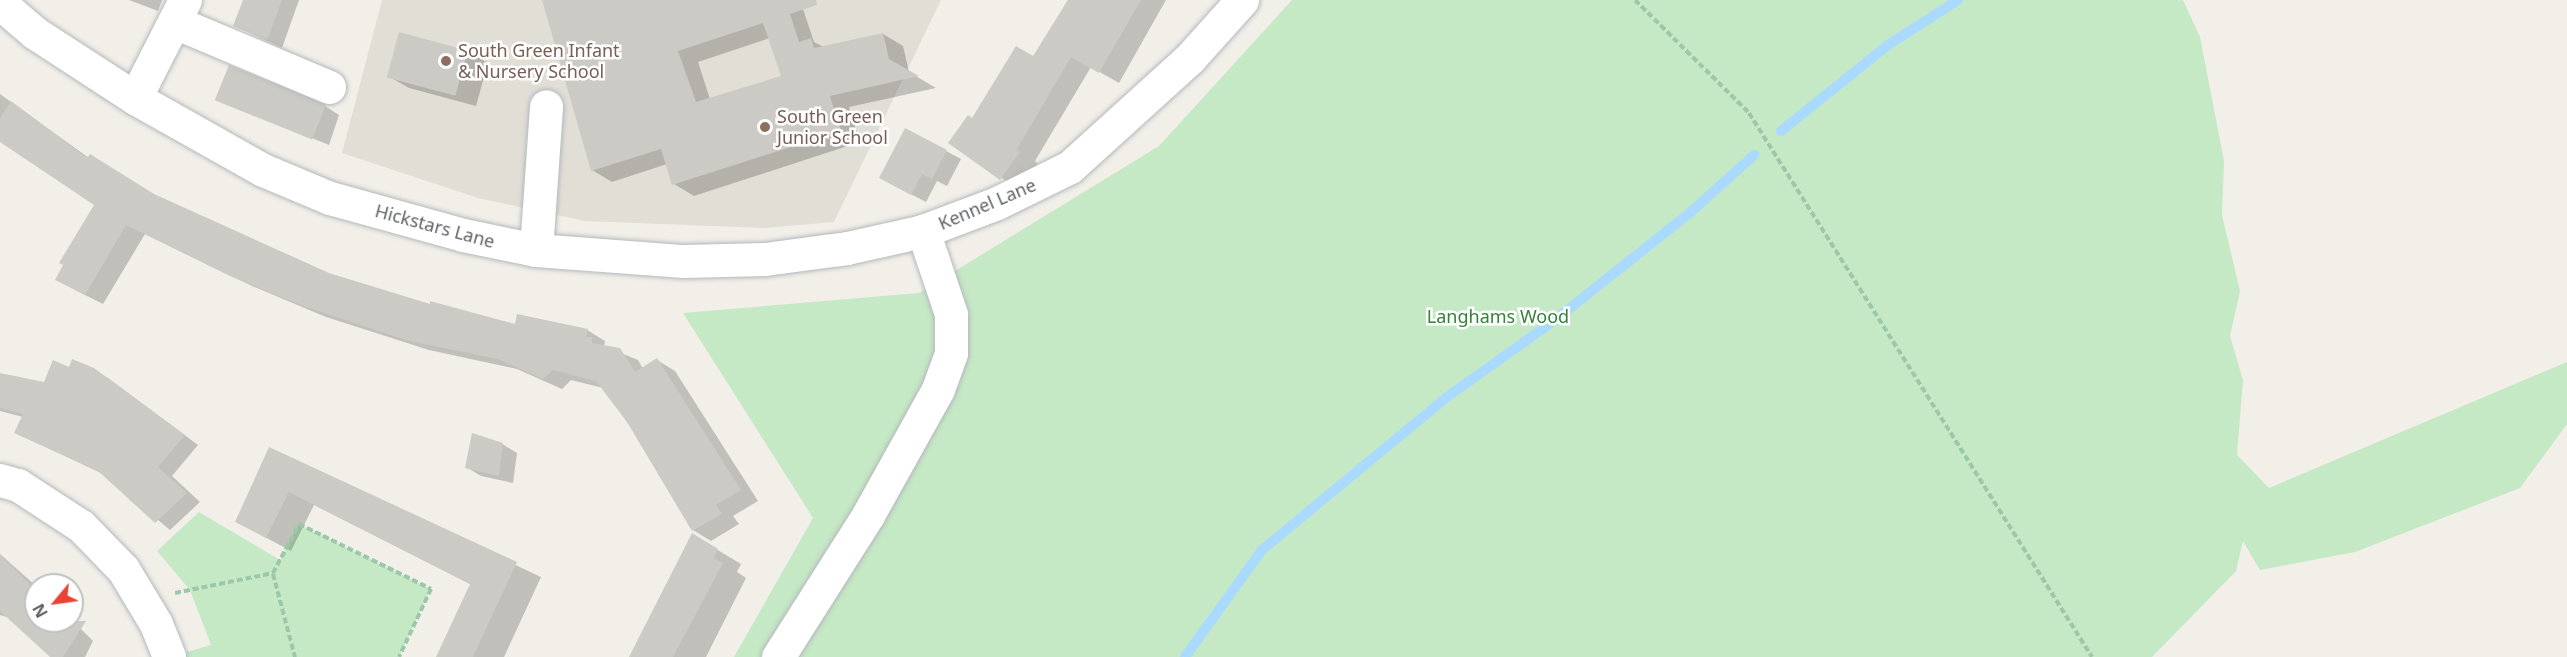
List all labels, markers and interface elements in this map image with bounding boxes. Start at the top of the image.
place label: South Green Infant & Nursery School [458,40,620,82]
marker: South Green Infant & Nursery School [439,54,453,68]
place label: South Green Junior School [777,106,888,148]
marker: South Green Junior School [758,120,772,134]
street label: Kennel Lane [935,174,1039,234]
street label: Hickstars Lane [373,200,497,252]
park label: Langhams Wood [1427,305,1569,327]
north arrow [24,573,84,633]
text: N [27,600,53,622]

